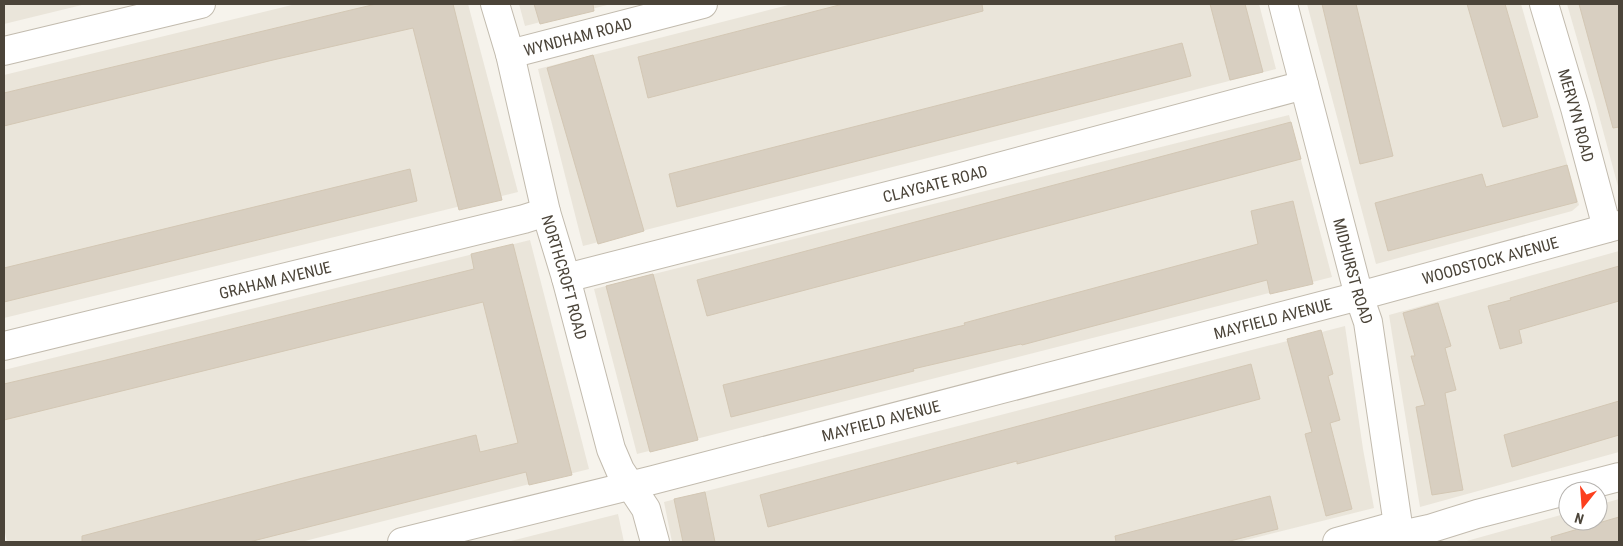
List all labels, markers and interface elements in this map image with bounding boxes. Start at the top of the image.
street label: WYNDHAM ROAD [522,13,634,60]
street label: MERVYN ROAD [1554,67,1598,164]
street label: CLAYGATE ROAD [881,161,990,206]
street label: NORTHCROFT ROAD [538,212,591,341]
street label: MIDHURST ROAD [1330,216,1377,326]
street label: WOODSTOCK AVENUE [1420,233,1560,288]
street label: GRAHAM AVENUE [217,257,333,303]
street label: MAYFIELD AVENUE [1212,294,1334,343]
street label: MAYFIELD AVENUE [820,396,942,445]
north arrow [1558,481,1608,531]
text: N [1573,510,1586,527]

